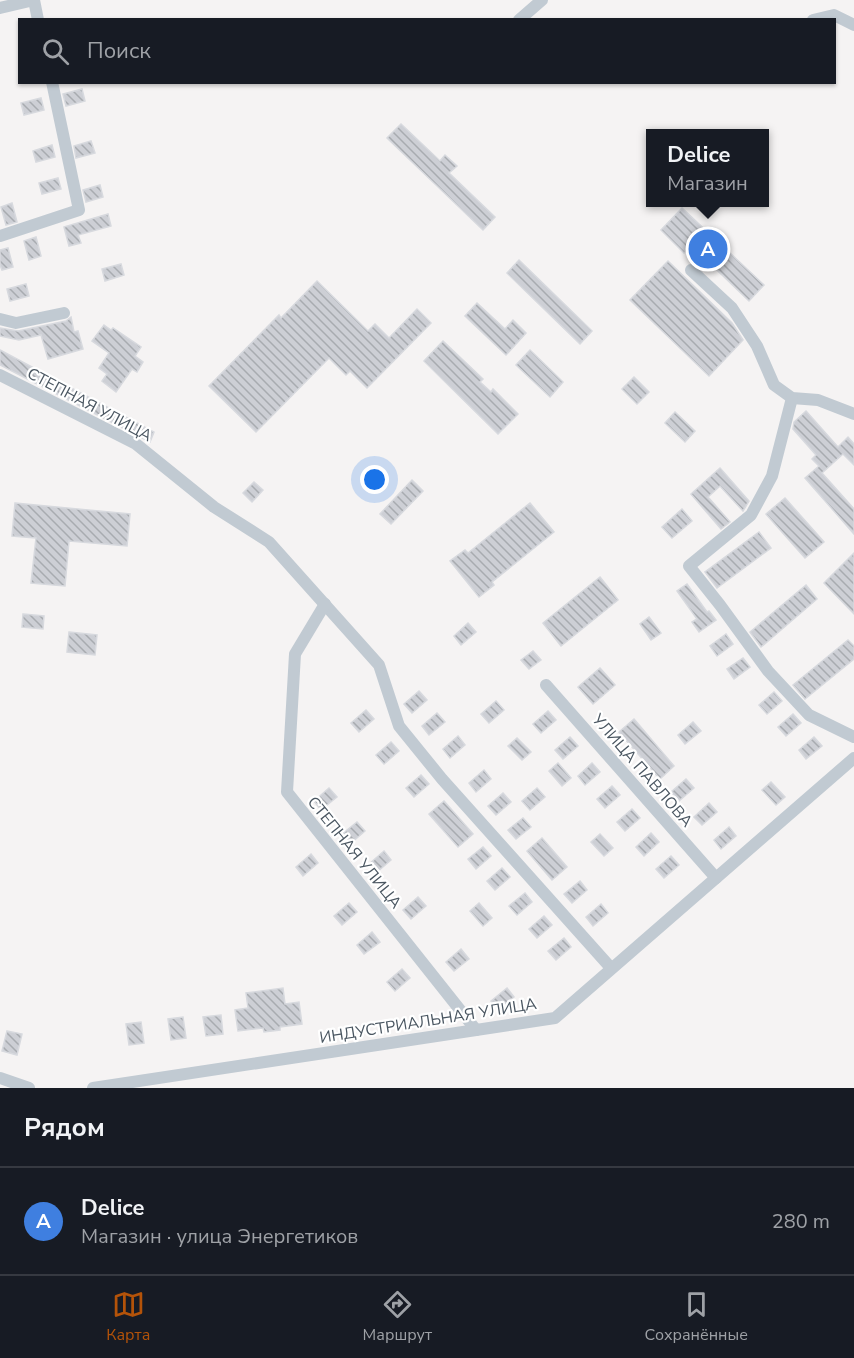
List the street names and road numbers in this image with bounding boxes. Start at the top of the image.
street label: СТЕПНАЯ УЛИЦА [23,363,156,447]
street label: УЛИЦА ПАВЛОВА [586,709,698,832]
street label: СТЕПНАЯ УЛИЦА [302,792,407,914]
street label: ИНДУСТРИАЛЬНАЯ УЛИЦА [318,993,539,1049]

